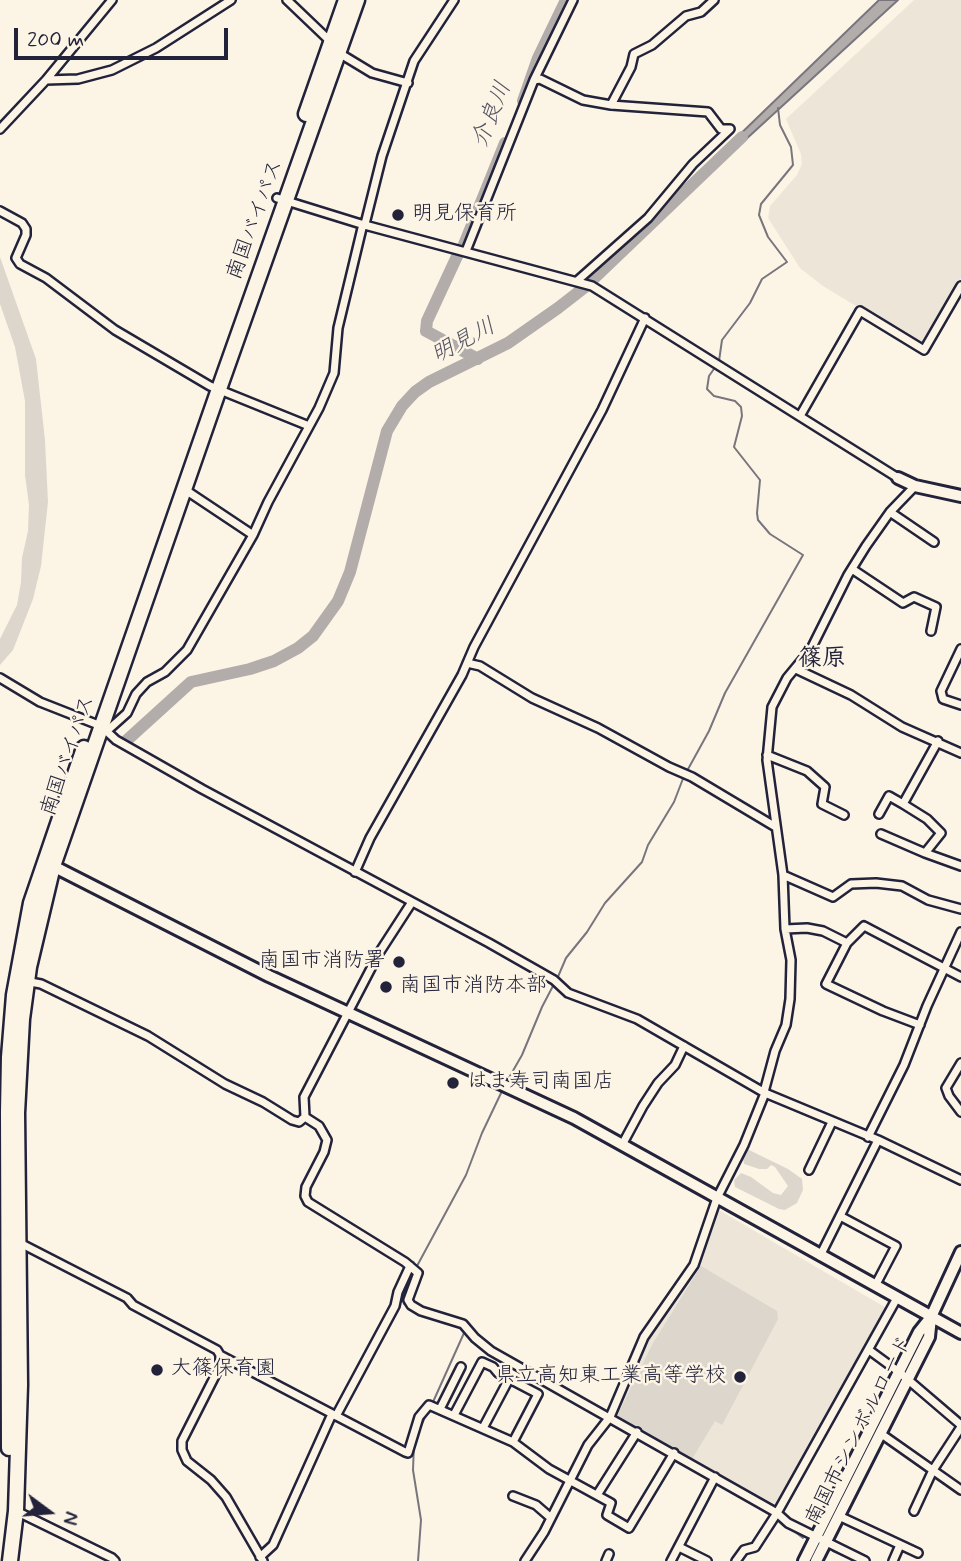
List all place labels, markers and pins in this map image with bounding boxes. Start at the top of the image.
place label: 明見保育所 [412,202,517,228]
marker: 明見保育所 [390,207,406,223]
place label: 南国市消防署 [259,949,385,975]
marker: 南国市消防署 [391,954,407,970]
place label: 南国市消防本部 [400,974,547,1000]
marker: 南国市消防本部 [378,979,394,995]
place label: はま寿司南国店 [467,1070,614,1096]
marker: はま寿司南国店 [445,1075,461,1091]
place label: 大篠保育園 [171,1357,276,1383]
marker: 大篠保育園 [149,1362,165,1378]
place label: 県立高知東工業高等学校 [495,1364,726,1390]
marker: 県立高知東工業高等学校 [732,1369,748,1385]

